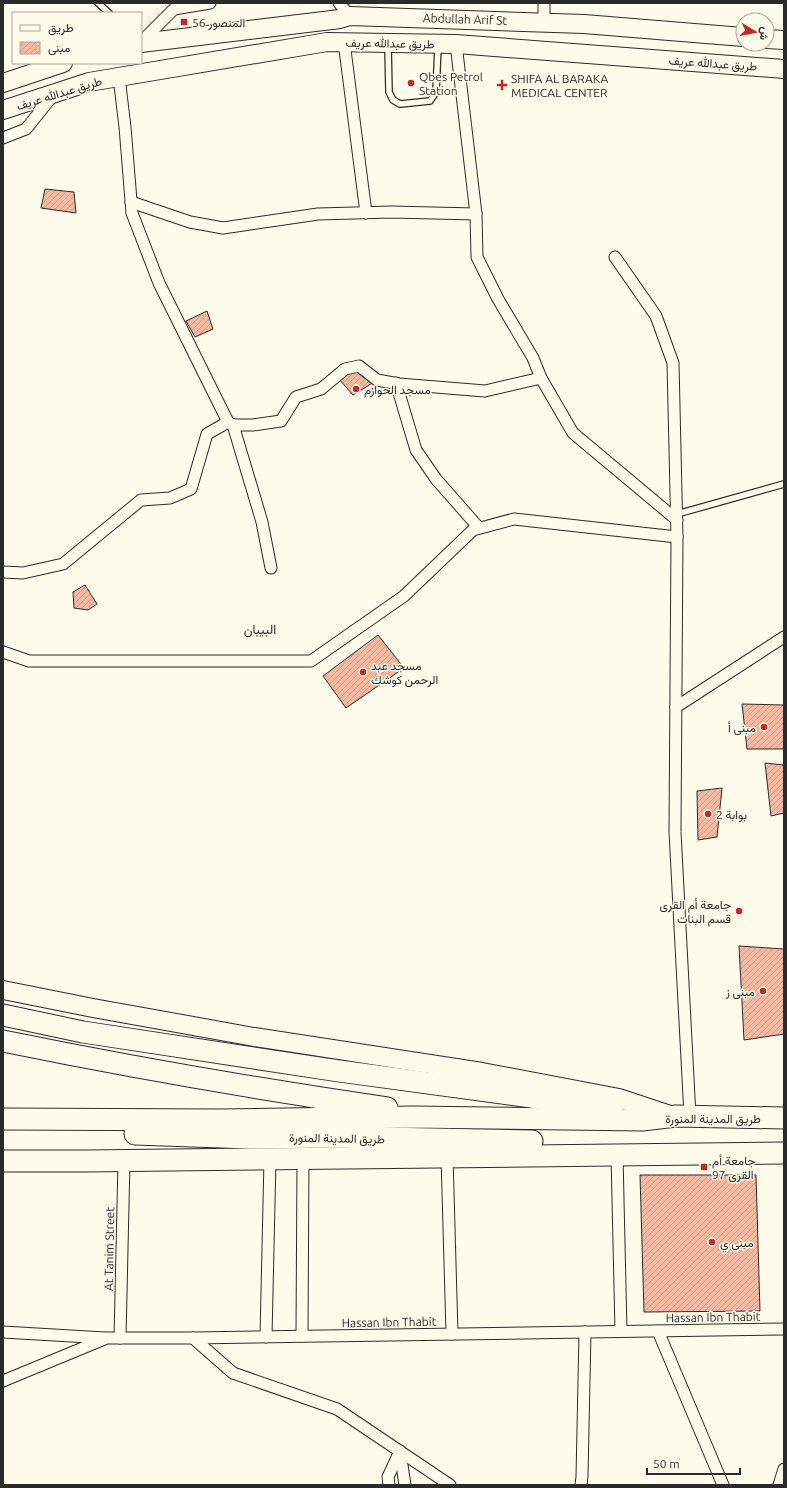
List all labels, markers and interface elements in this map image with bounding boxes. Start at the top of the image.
street label: Abdullah Arif St [423,11,508,27]
legend [12,12,142,64]
north arrow [735,12,775,52]
place label: المنصور 56 [192,16,245,31]
marker: المنصور 56 [179,17,189,27]
text: طريق [48,21,74,36]
text: ش [757,26,772,41]
street label: طريق عبدالله عريف [346,36,435,52]
text: مبنى [48,41,70,56]
street label: طريق عبدالله عريف [668,53,758,75]
place label: Qbes Petrol Station [419,70,483,97]
place label: SHIFA AL BARAKA MEDICAL CENTER [511,72,609,99]
street label: طريق عبدالله عريف [15,74,104,114]
marker: Qbes Petrol Station [406,78,416,88]
marker: SHIFA AL BARAKA MEDICAL CENTER [496,79,508,91]
place label: مسجد الحوازم [364,383,431,398]
marker: مسجد الحوازم [351,384,361,394]
district label: البيبان [244,622,276,638]
place label: مسجد عبد الرحمن كوشك [371,659,438,688]
marker: مسجد عبد الرحمن كوشك [358,667,368,677]
place label: مبنى أ [728,721,756,736]
marker: مبنى أ [759,722,769,732]
place label: بوابة 2 [716,808,747,823]
marker: بوابة 2 [703,809,713,819]
place label: جامعة أم القرى قسم البنات [660,898,731,927]
marker: جامعة أم القرى قسم البنات [734,906,744,916]
place label: مبنى ز [725,985,755,1000]
marker: مبنى ز [758,986,768,996]
street label: طريق المدينة المنورة [665,1112,761,1127]
street label: طريق المدينة المنورة [289,1131,385,1147]
place label: جامعة أم القرى 97 [712,1154,755,1183]
marker: جامعة أم القرى 97 [699,1162,709,1172]
street label: At Tanim Street [102,1207,116,1291]
place label: مبنى ي [720,1236,754,1253]
marker: مبنى ي [707,1237,717,1247]
street label: Hassan Ibn Thabit [666,1310,761,1324]
street label: Hassan Ibn Thabit [342,1315,437,1329]
scale bar [647,1450,740,1476]
text: 50 m [653,1457,680,1470]

